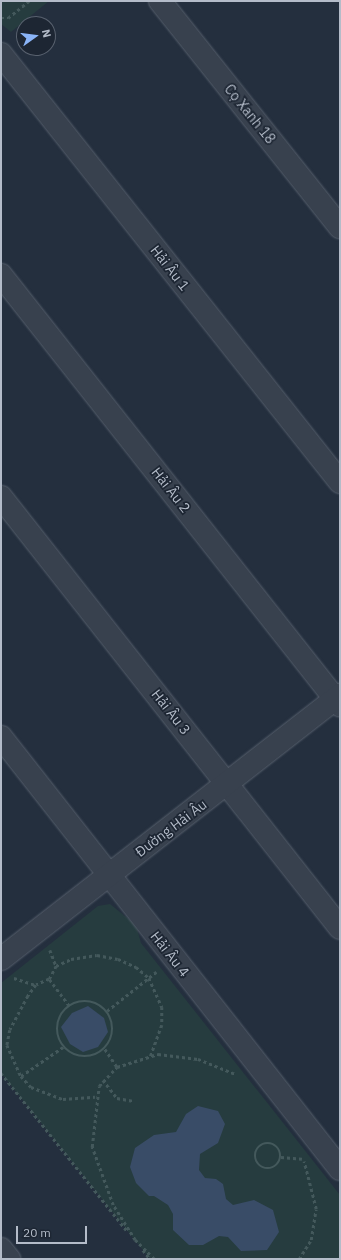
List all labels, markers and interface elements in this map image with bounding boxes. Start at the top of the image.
north arrow [16,16,56,56]
text: N [39,28,54,39]
street label: Cọ Xanh 18 [221,81,279,147]
street label: Hải Âu 1 [147,242,193,294]
street label: Hải Âu 2 [148,464,194,516]
street label: Hải Âu 3 [148,686,194,738]
street label: Đường Hải Âu [132,796,210,860]
street label: Hải Âu 4 [147,928,193,980]
scale bar [18,1218,89,1244]
text: 20 m [23,1225,51,1240]

